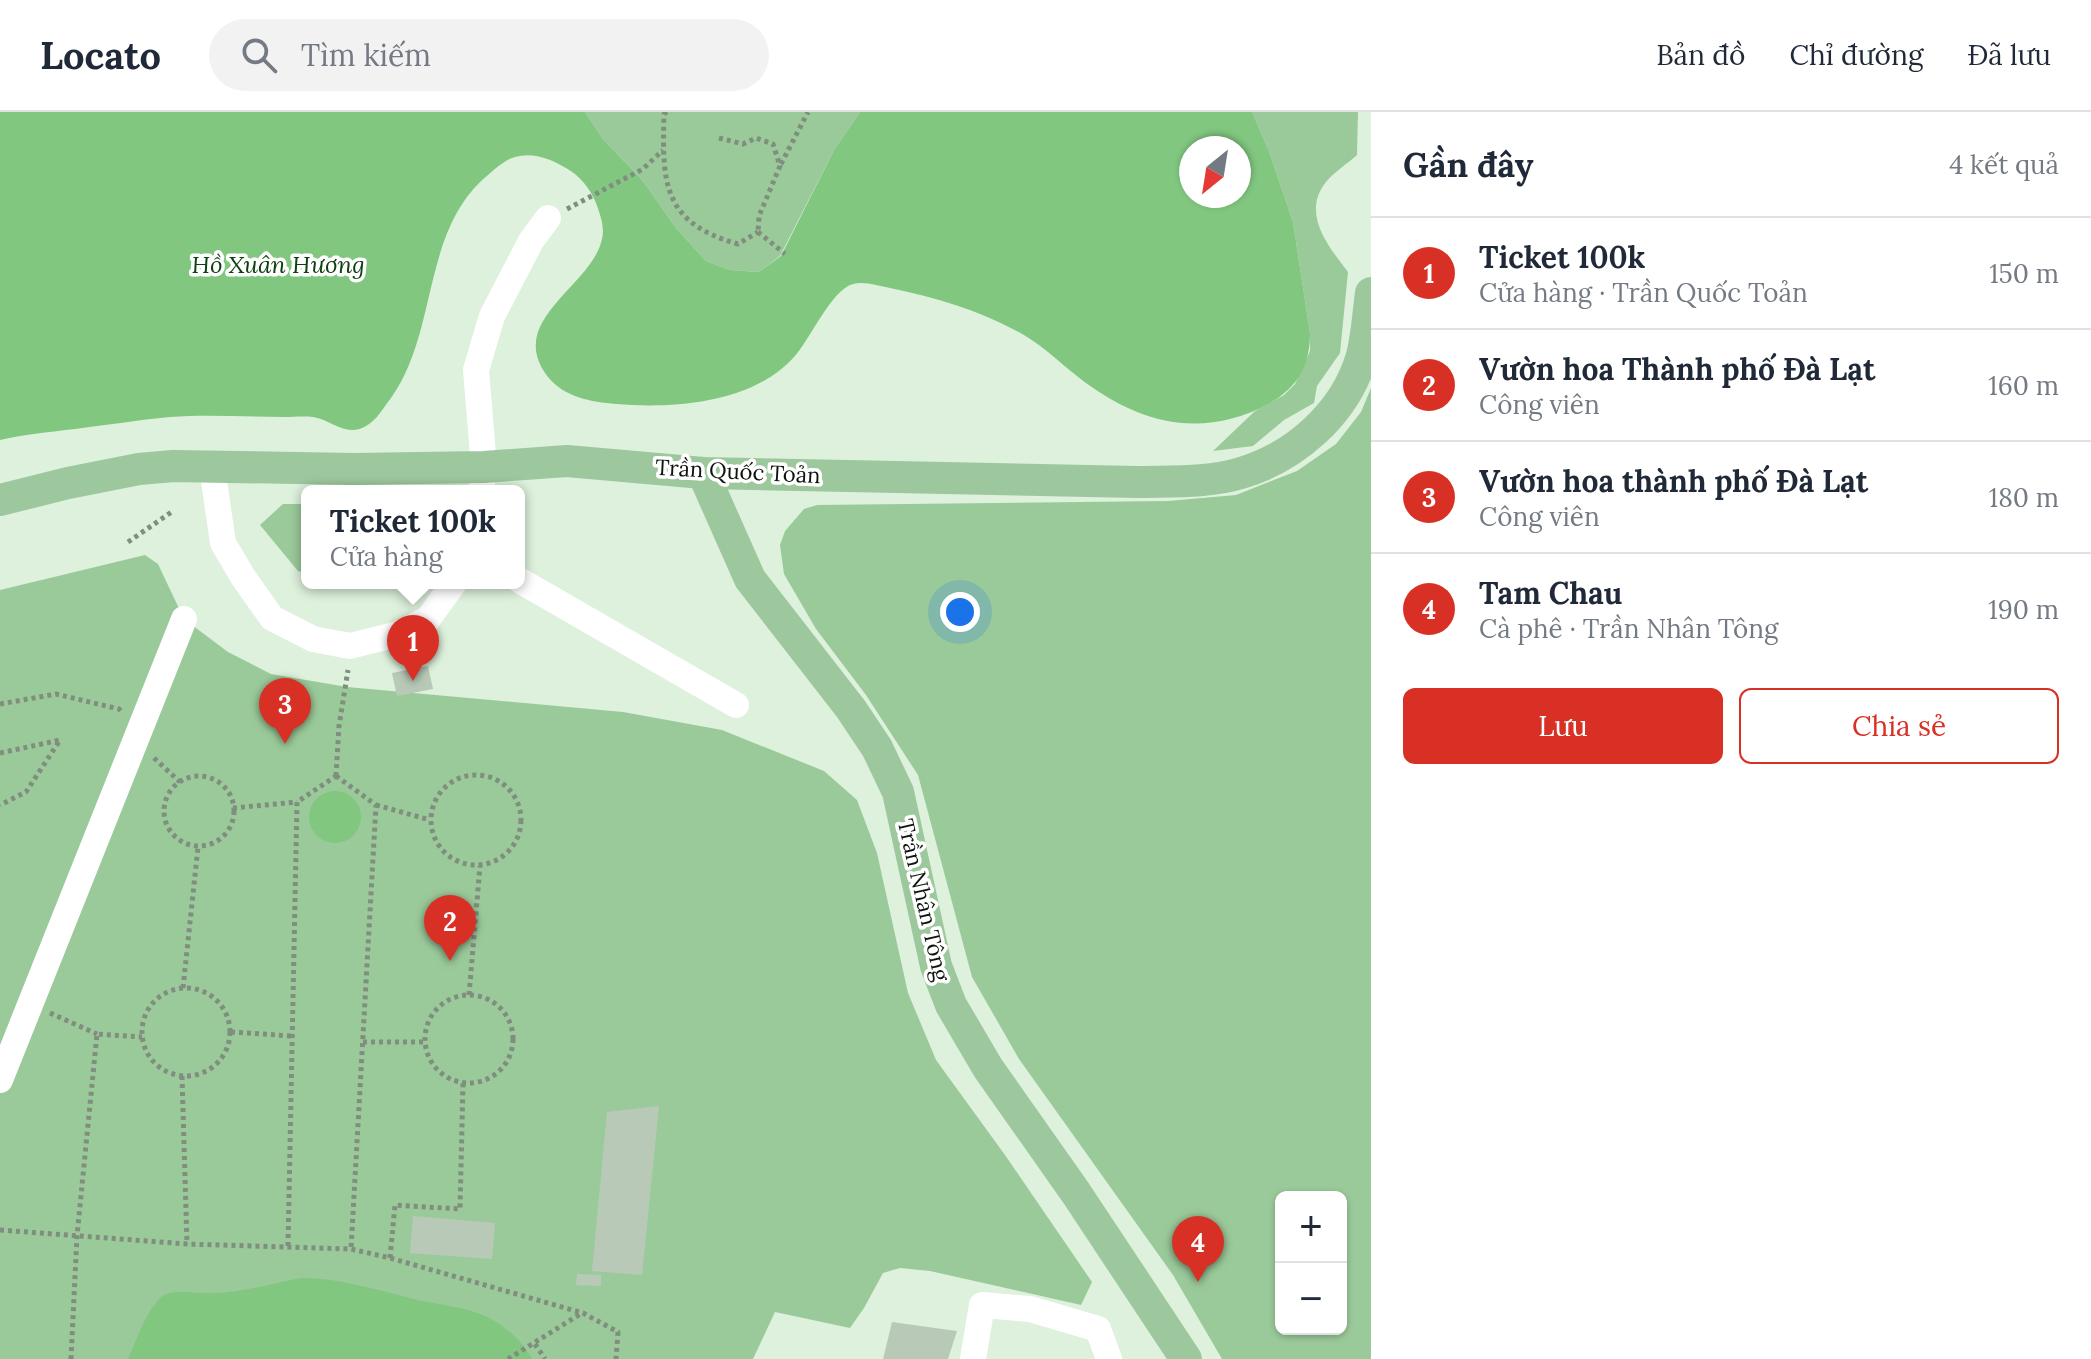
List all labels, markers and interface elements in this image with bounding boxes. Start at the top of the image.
search box [209,19,769,91]
text: Locato [40,31,161,79]
icon: search [237,33,281,77]
text: Tìm kiếm [301,36,431,74]
text: Bản đồ [1656,37,1746,73]
text: Chỉ đường [1790,37,1923,73]
text: Đã lưu [1967,37,2051,73]
north arrow [1179,136,1251,208]
text: Gần đây [1403,143,1533,186]
text: 4 kết quả [1949,148,2059,181]
text: Ticket 100k [1479,238,1645,276]
water label: Hồ Xuân Hương [191,249,365,280]
text: 1 [1424,257,1434,290]
text: 150 m [1989,257,2059,290]
text: Cửa hàng · Trần Quốc Toản [1479,276,1808,309]
text: Vườn hoa Thành phố Đà Lạt [1479,350,1875,388]
text: 2 [1422,369,1436,402]
text: 160 m [1988,369,2059,402]
text: Công viên [1479,388,1600,421]
street label: Trần Quốc Toản [655,453,821,489]
text: Vườn hoa thành phố Đà Lạt [1479,462,1868,500]
text: 3 [1422,481,1436,514]
text: 180 m [1989,481,2059,514]
popup [301,485,525,589]
text: Công viên [1479,500,1600,533]
text: Ticket 100k [330,502,496,540]
text: Cửa hàng [330,540,443,573]
text: Tam Chau [1479,574,1622,612]
your location [940,592,980,632]
text: 4 [1422,593,1436,626]
text: 190 m [1988,593,2059,626]
text: Cà phê · Trần Nhân Tông [1479,612,1779,645]
pin: 1 [387,615,439,681]
pin: 3 [259,678,311,744]
button: Lưu [1403,688,1723,764]
button: Chia sẻ [1739,688,2059,764]
street label: Trần Nhân Tông [892,816,956,985]
pin: 2 [424,895,476,961]
map controls [1275,1191,1347,1335]
button: + [1275,1191,1347,1263]
pin: 4 [1172,1216,1224,1282]
button: − [1275,1263,1347,1335]

